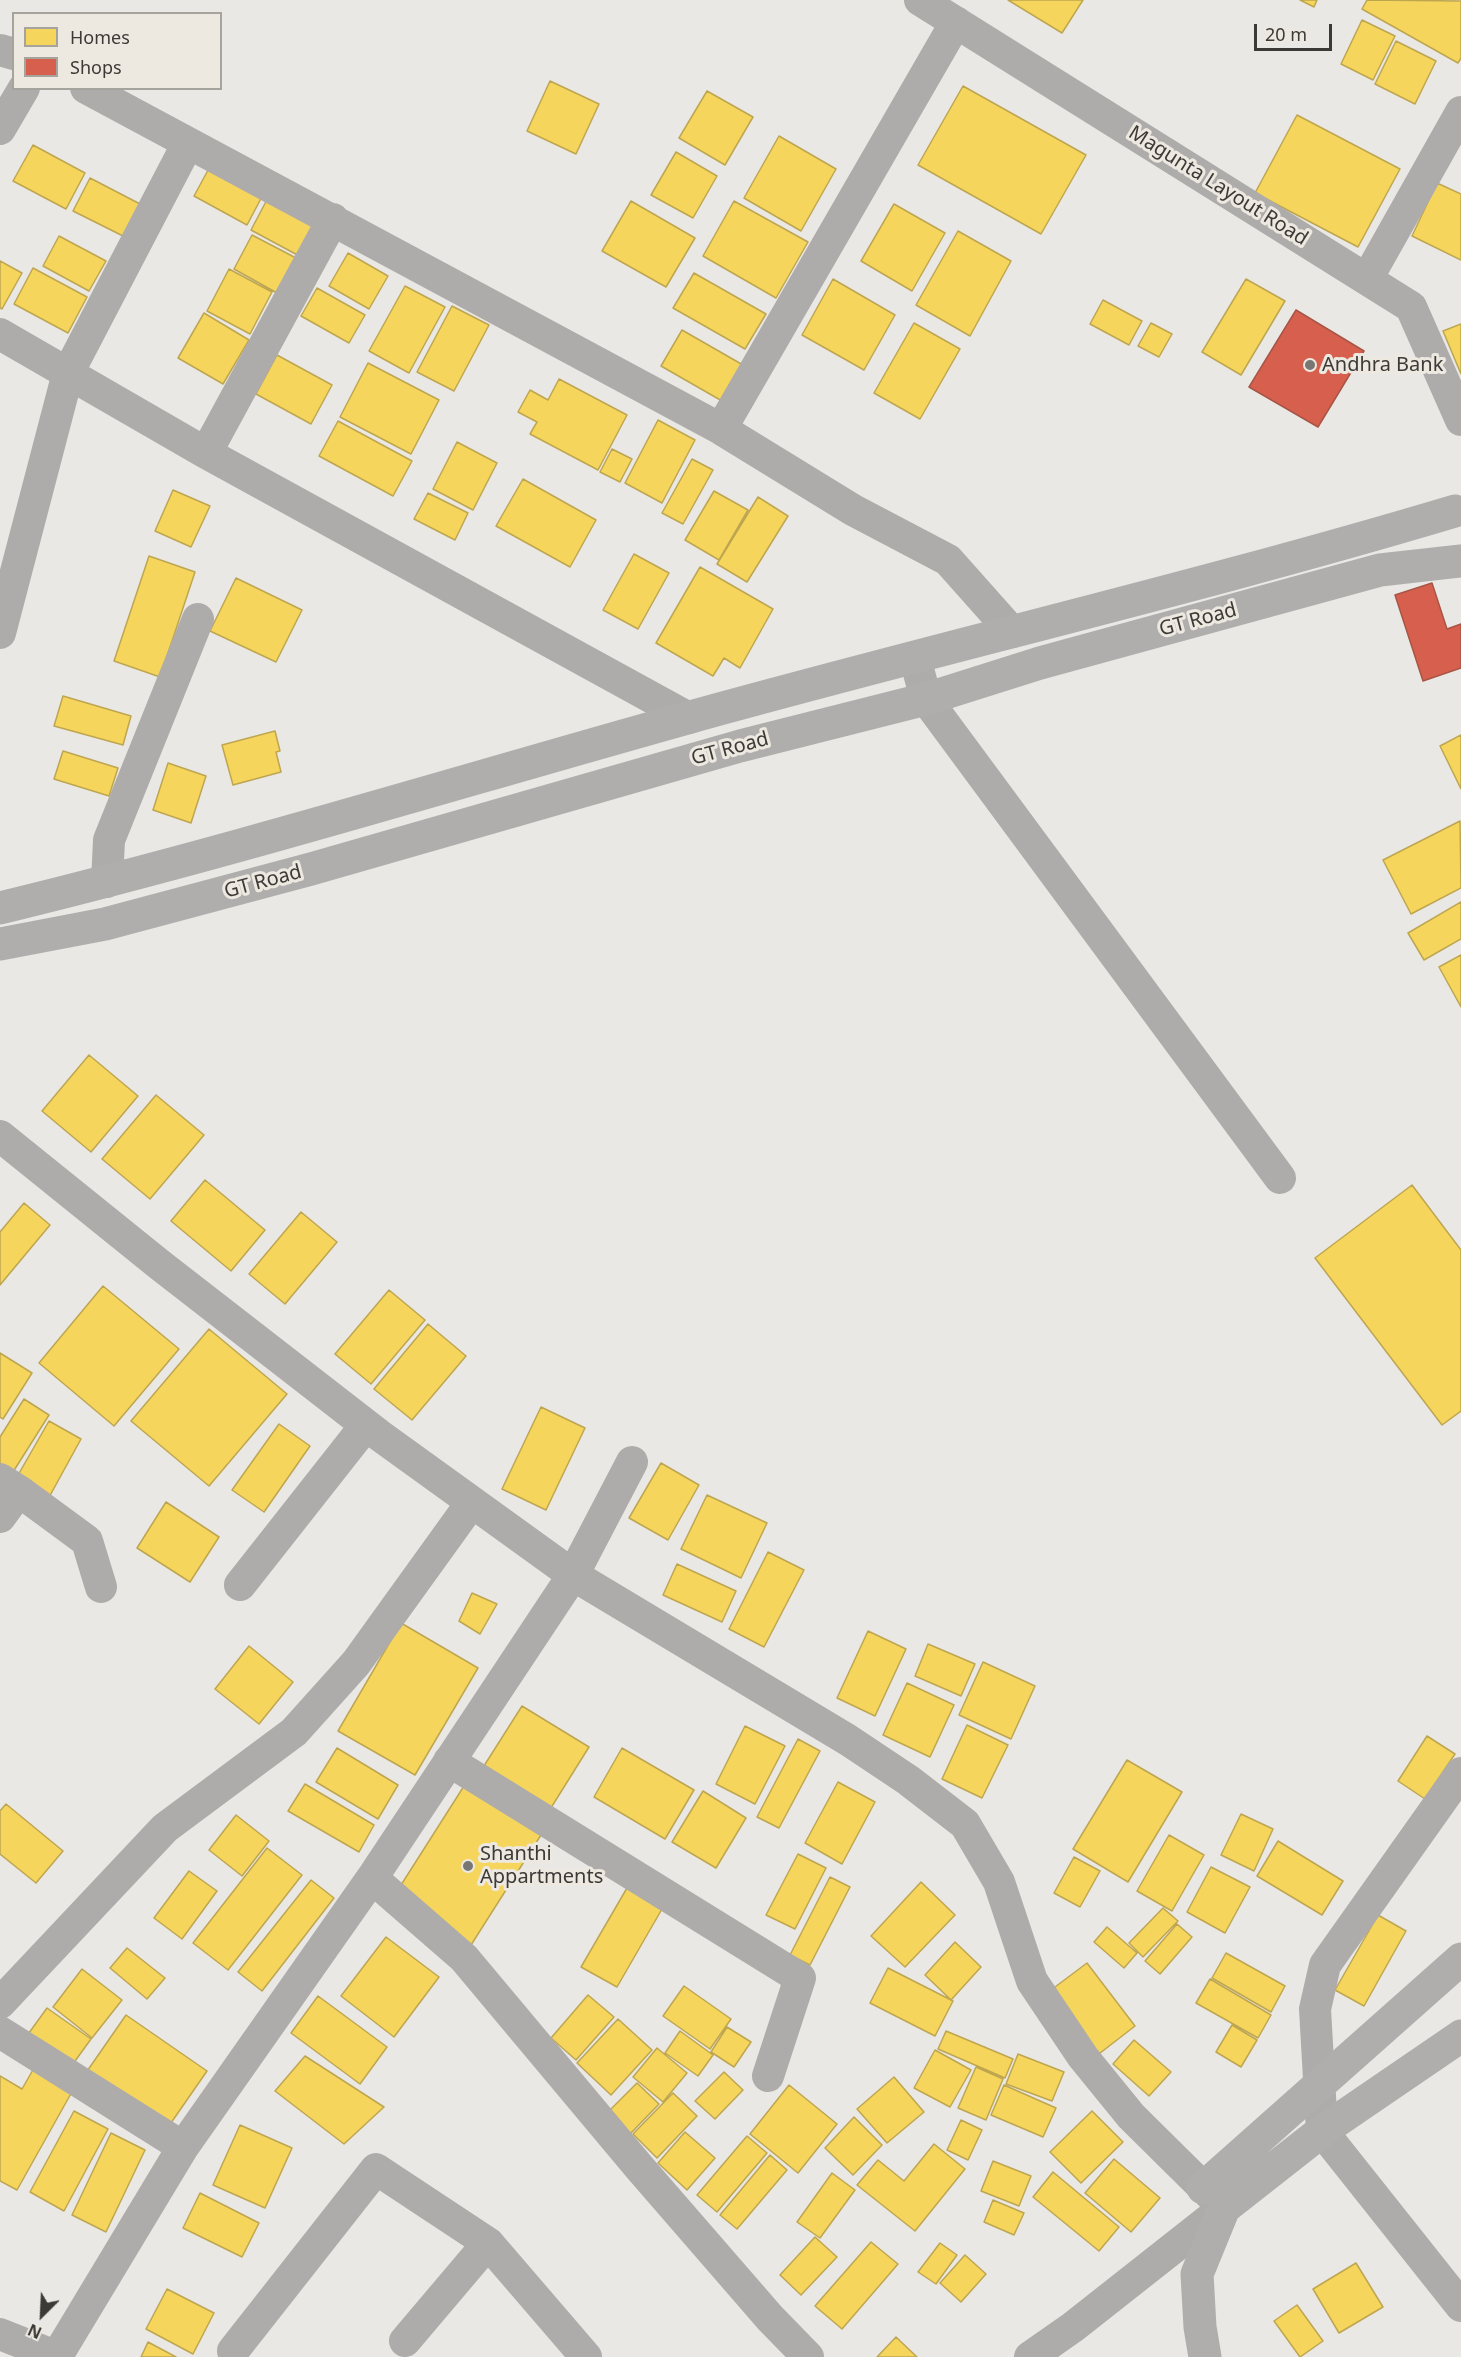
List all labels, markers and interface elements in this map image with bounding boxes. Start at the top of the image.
legend [12,12,222,90]
scale bar [1257,12,1335,50]
text: 20 m [1265,22,1307,46]
text: Homes [70,25,130,49]
text: Shops [70,55,122,79]
street label: Magunta Layout Road [1124,121,1312,251]
place label: Andhra Bank [1322,353,1443,377]
marker: Andhra Bank [1303,358,1317,372]
street label: GT Road [1157,598,1239,642]
street label: GT Road [689,727,771,771]
street label: GT Road [222,860,304,904]
place label: Shanthi Appartments [480,1842,603,1889]
marker: Shanthi Appartments [461,1859,475,1873]
north arrow [12,2285,72,2345]
text: N [24,2319,45,2344]

